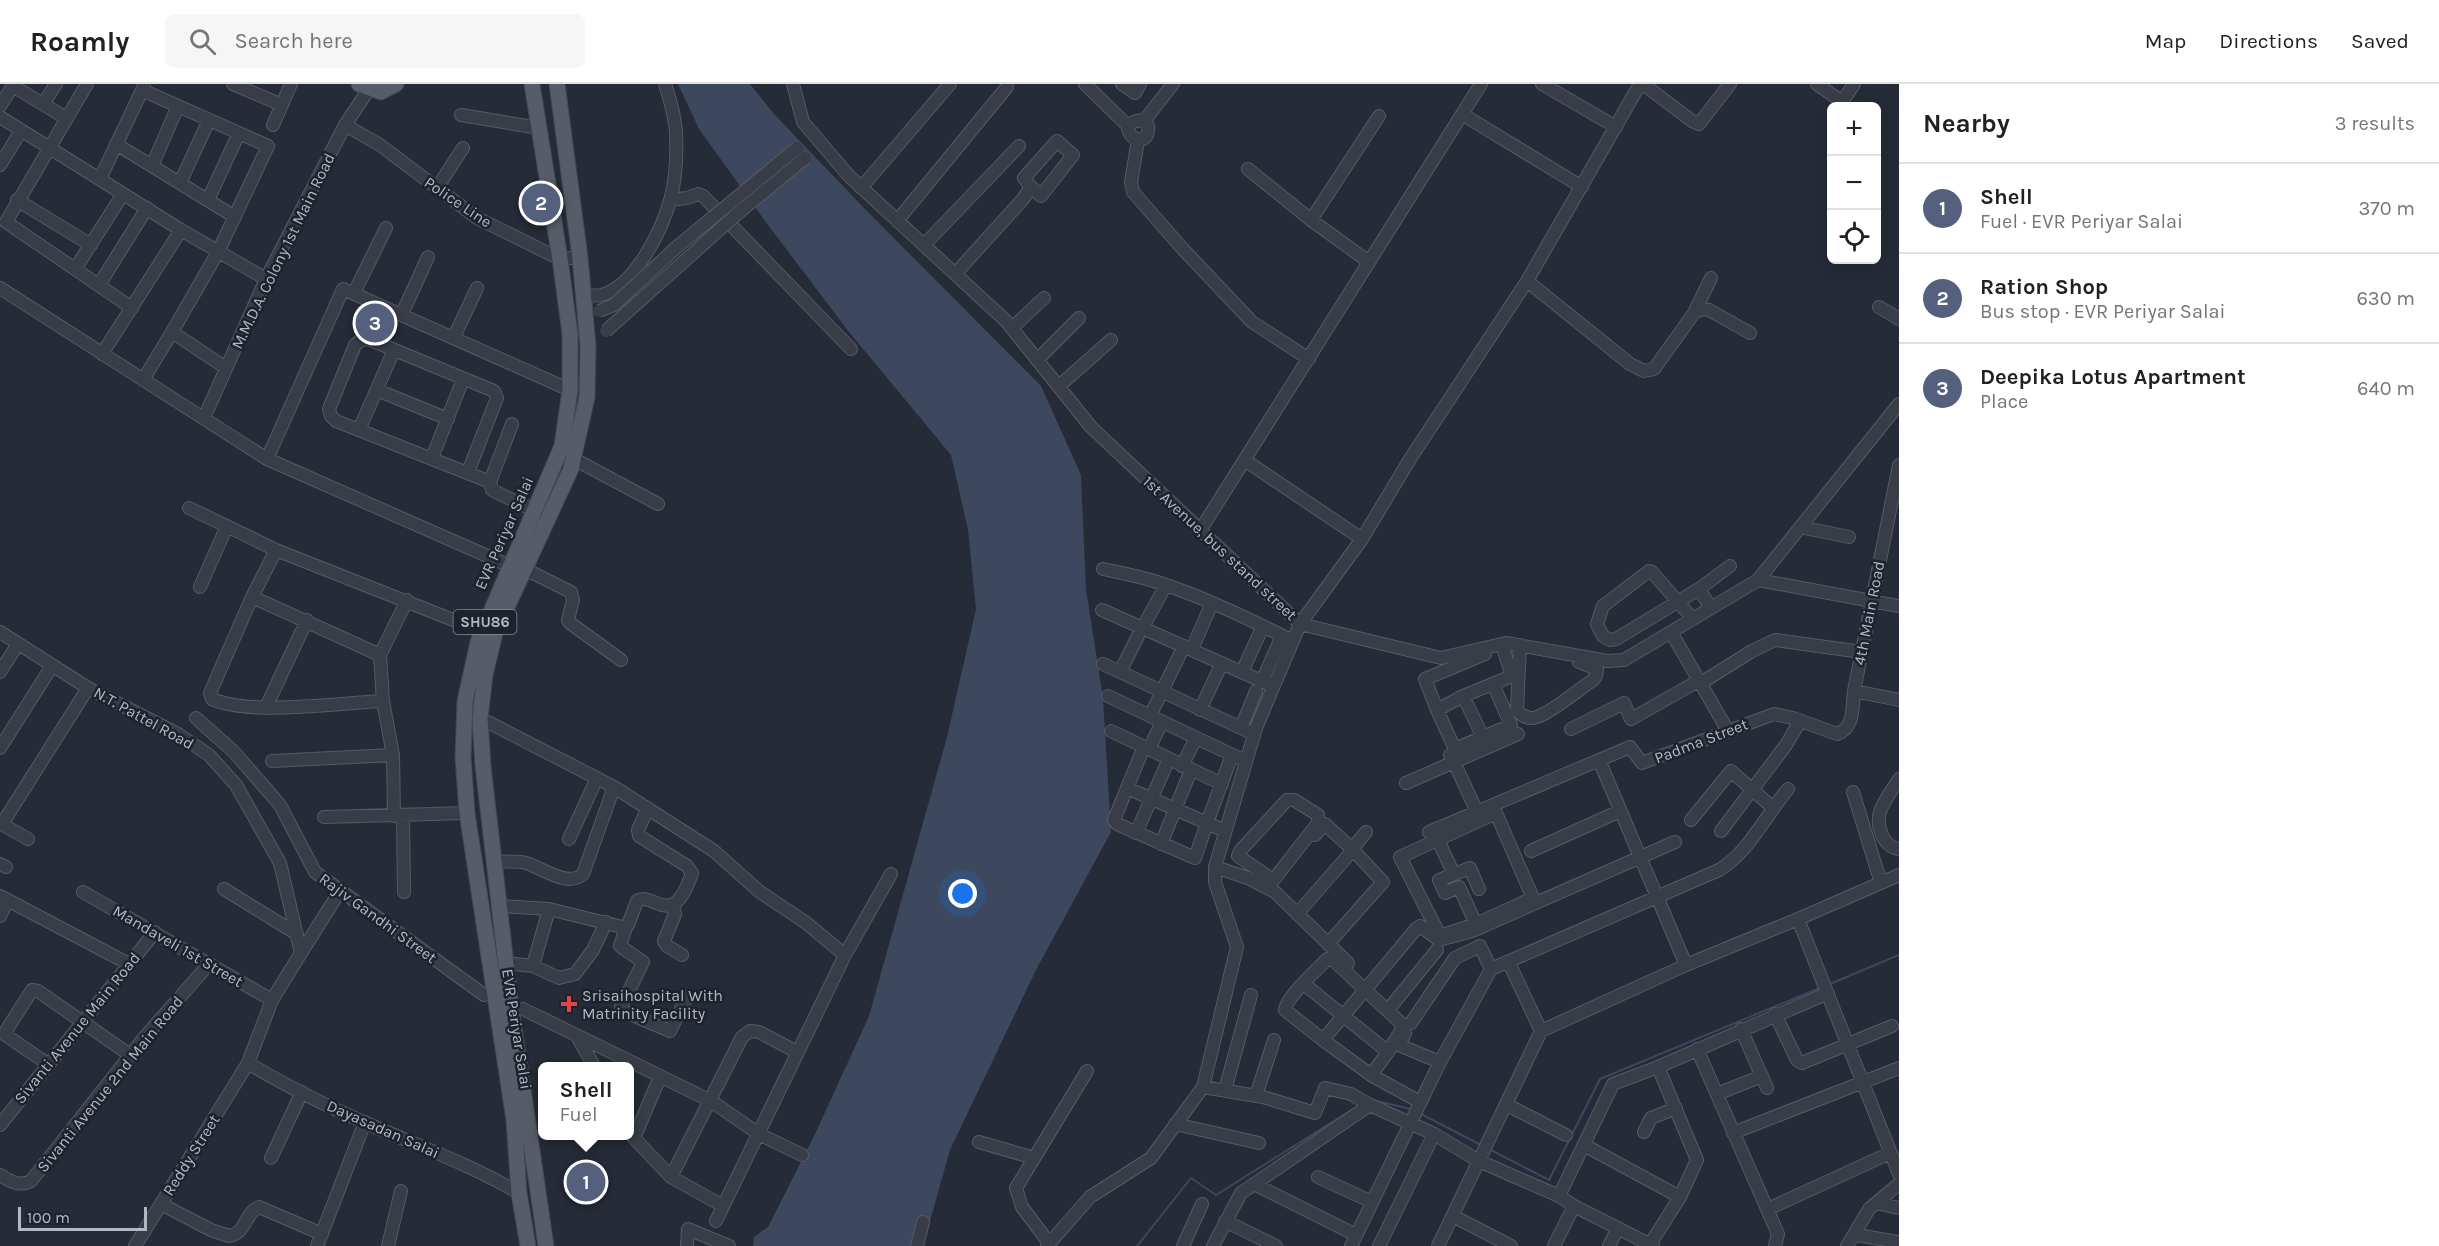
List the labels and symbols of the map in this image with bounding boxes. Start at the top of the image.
street label: M.M.D.A. Colony 1st Main Road [227,150,339,352]
street label: Police Line [421,173,495,231]
pin: 2 [522,180,560,226]
pin: 3 [356,300,394,346]
street label: 1st Avenue, bus stand street [1139,472,1301,624]
street label: EVR Periyar Salai [471,474,537,592]
street label: 4th Main Road [1850,559,1888,667]
road number: SHU86 [454,610,516,634]
street label: N.T. Pattel Road [91,683,197,753]
street label: Padma Street [1652,714,1750,768]
street label: Rajiv Gandhi Street [316,869,440,967]
your location [948,879,977,908]
street label: Mandaveli 1st Street [110,901,246,991]
street label: Sivanti Avenue Main Road [10,948,144,1108]
street label: EVR Periyar Salai [498,967,536,1091]
place label: Srisaihospital With Matrinity Facility [582,986,723,1023]
street label: Sivanti Avenue 2nd Main Road [33,992,187,1176]
marker: Srisaihospital With Matrinity Facility [560,995,578,1013]
street label: Dayasadan Salai [324,1096,442,1162]
street label: Reddy Street [159,1111,223,1199]
pin: 1 [566,1160,606,1204]
scale bar [18,1204,147,1232]

